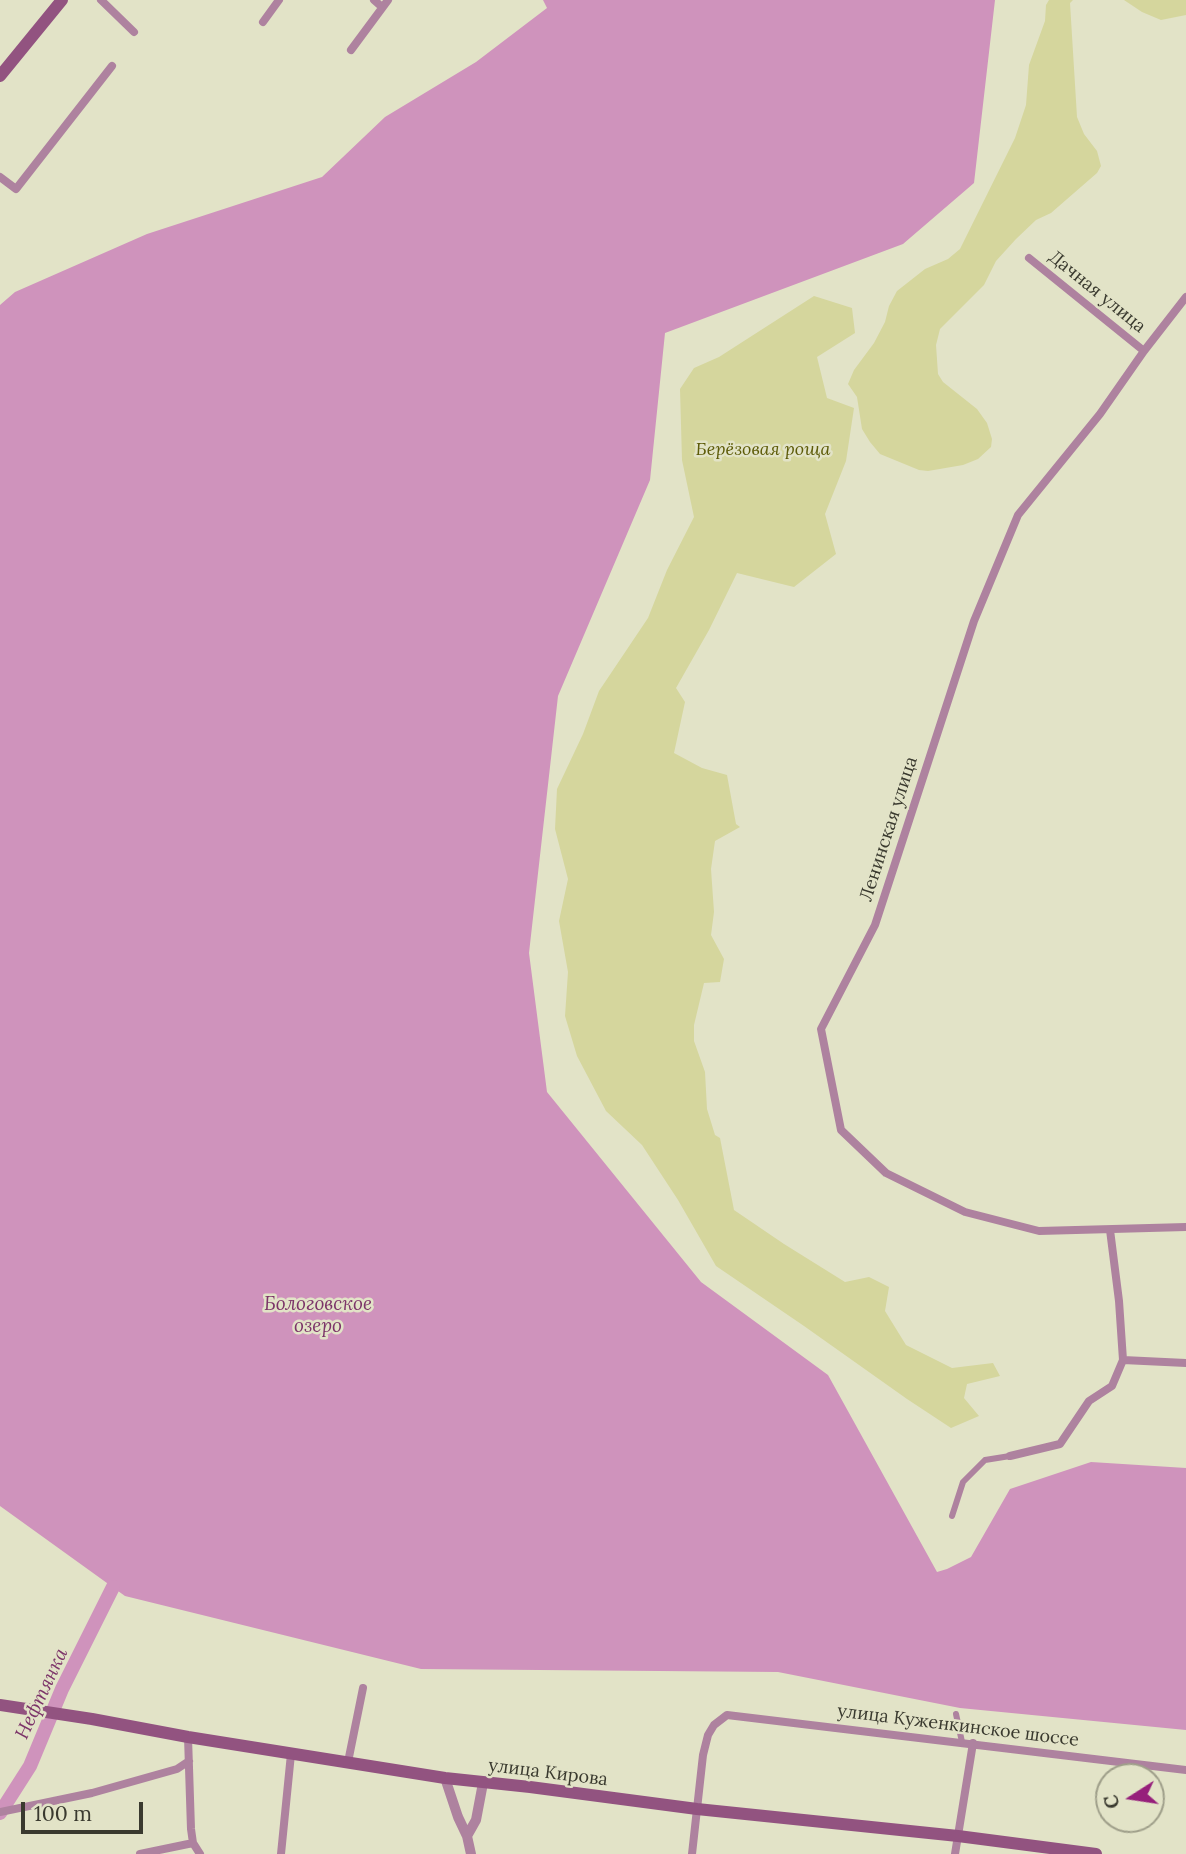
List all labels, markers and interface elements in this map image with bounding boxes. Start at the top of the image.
street label: Дачная улица [1044,246,1150,338]
park label: Берёзовая роща [696,439,830,461]
street label: Ленинская улица [855,754,923,904]
water label: Бологовское озеро [264,1294,372,1338]
water label: Нефтянка [11,1645,73,1743]
street label: улица Куженкинское шоссе [836,1700,1080,1752]
street label: улица Кирова [487,1755,609,1791]
north arrow [1095,1763,1165,1833]
scale bar [24,1787,147,1831]
text: С [1098,1793,1125,1811]
text: 100 m [34,1800,92,1827]

